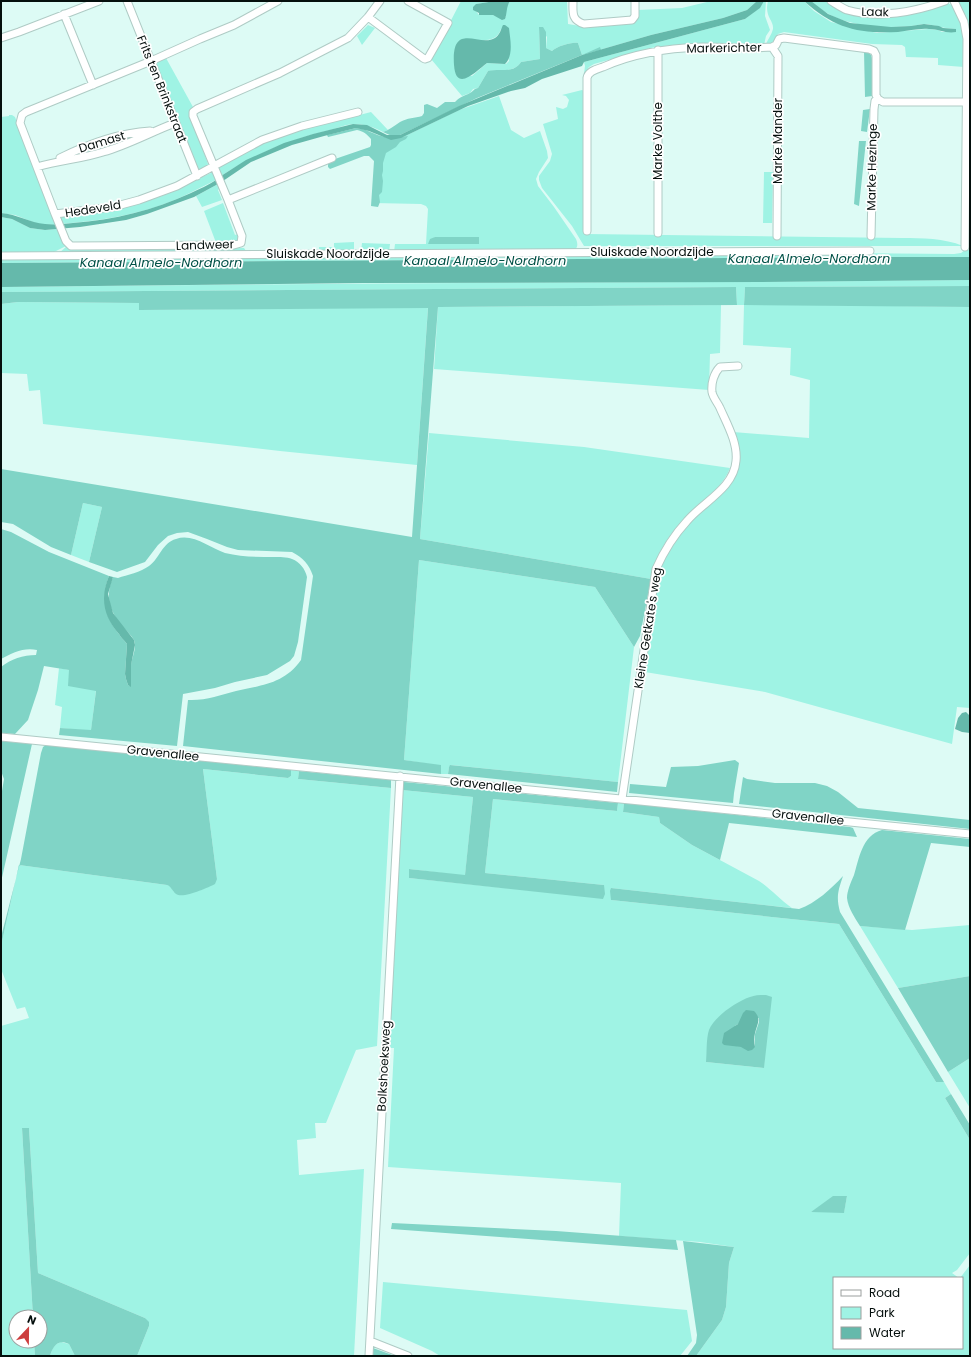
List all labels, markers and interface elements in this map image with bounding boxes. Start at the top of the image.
street label: Laak [861,3,890,20]
street label: Frits ten Brinkstraat [133,33,192,145]
street label: Markerichter [686,38,762,57]
street label: Marke Mander [769,98,786,184]
street label: Marke Volthe [649,102,666,180]
street label: Marke Hezinge [862,123,881,211]
street label: Damast [77,126,127,157]
street label: Hedeveld [64,196,122,221]
street label: Landweer [176,235,235,254]
street label: Sluiskade Noordzijde [590,243,714,260]
street label: Sluiskade Noordzijde [266,245,390,262]
water label: Kanaal Almelo-Nordhorn [728,249,890,268]
water label: Kanaal Almelo-Nordhorn [404,251,566,270]
water label: Kanaal Almelo-Nordhorn [80,253,242,272]
street label: Kleine Getkate's weg [629,566,666,690]
street label: Gravenallee [126,740,200,765]
street label: Gravenallee [449,772,523,797]
street label: Gravenallee [771,804,845,829]
street label: Bolkshoeksweg [373,1020,394,1112]
legend [833,1277,963,1349]
text: Road [869,1284,900,1301]
text: Park [869,1304,896,1321]
north arrow [8,1309,48,1349]
text: N [25,1311,39,1329]
text: Water [869,1324,906,1341]

